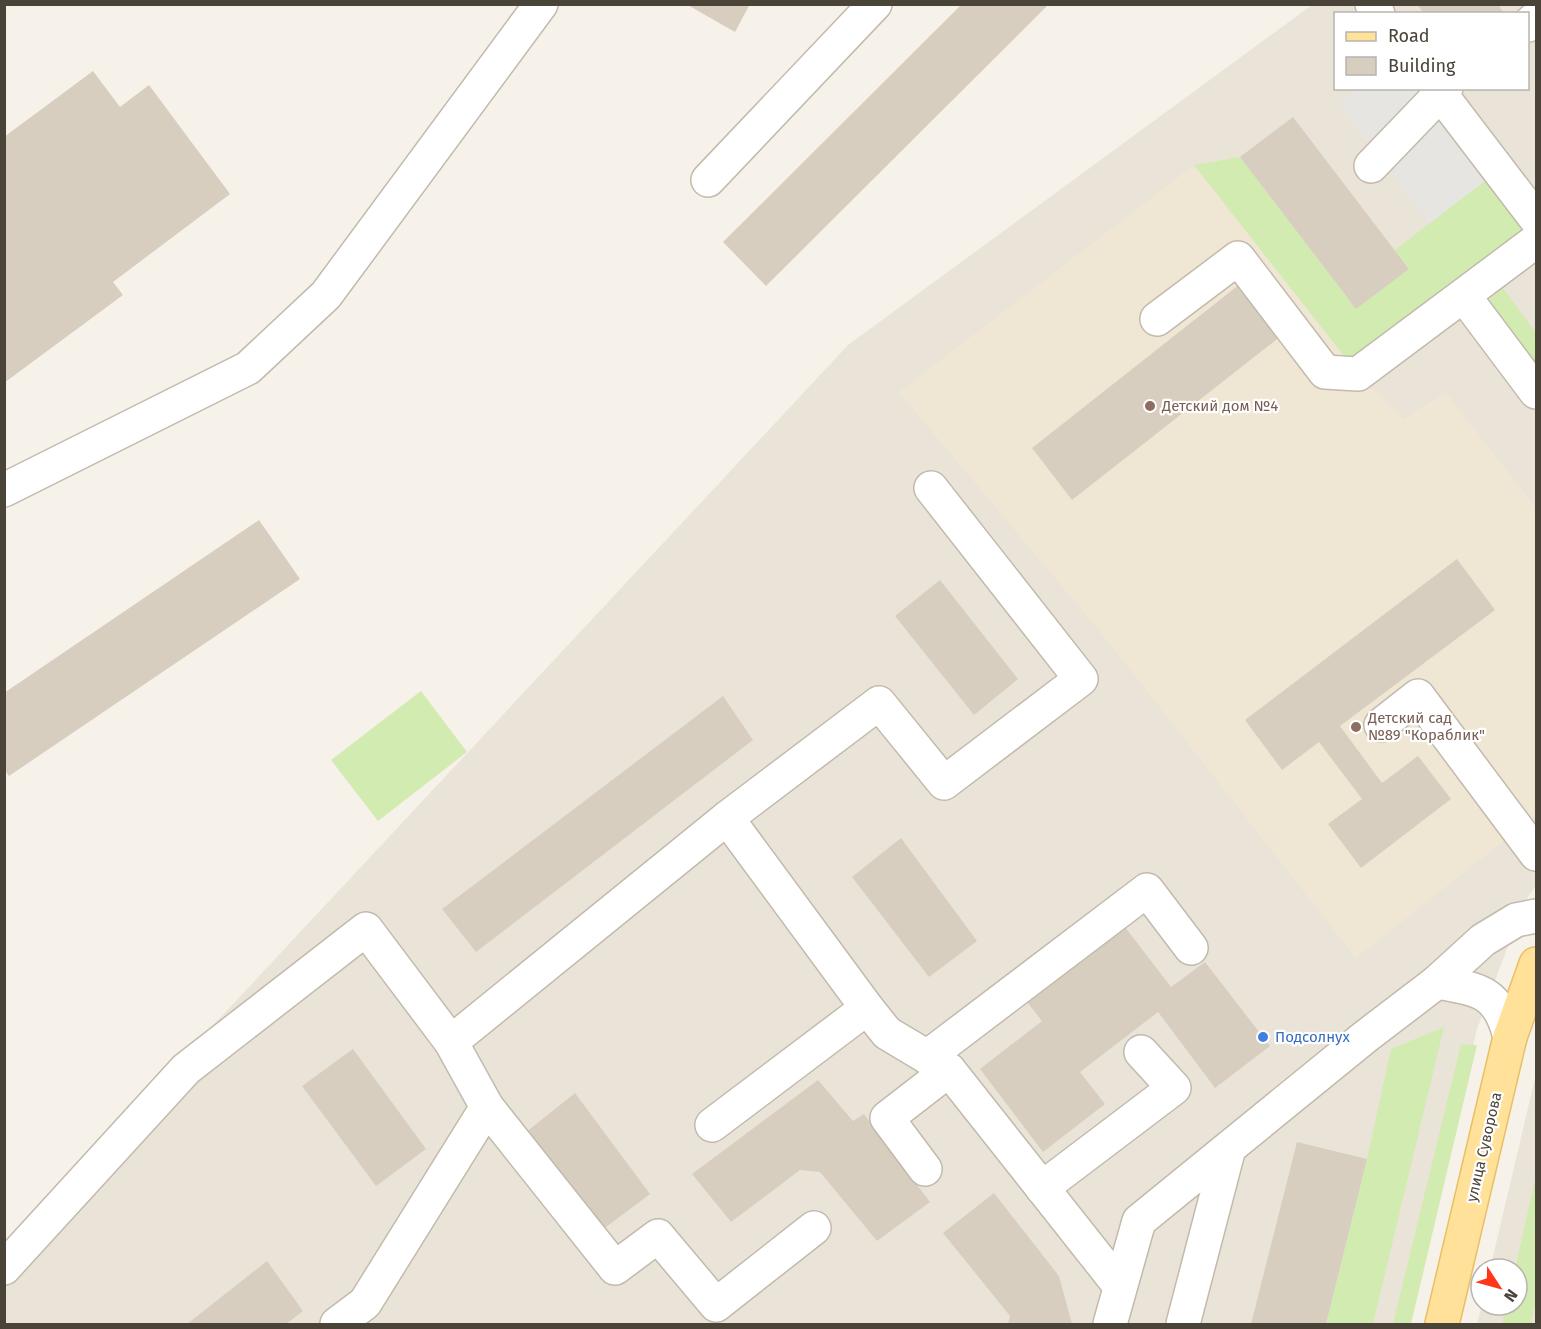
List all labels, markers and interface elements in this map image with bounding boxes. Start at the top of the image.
legend [1334,12,1529,90]
text: Road [1388,25,1430,47]
text: Building [1388,55,1456,77]
place label: Детский дом №4 [1161,397,1278,415]
marker: Детский дом №4 [1143,399,1157,413]
place label: Детский сад №89 "Кораблик" [1367,709,1485,744]
marker: Детский сад №89 "Кораблик" [1349,720,1363,734]
place label: Подсолнух [1275,1028,1350,1046]
marker: Подсолнух [1256,1030,1270,1044]
street label: улица Суворова [1463,1090,1505,1204]
north arrow [1469,1257,1529,1317]
text: N [1500,1286,1522,1305]

